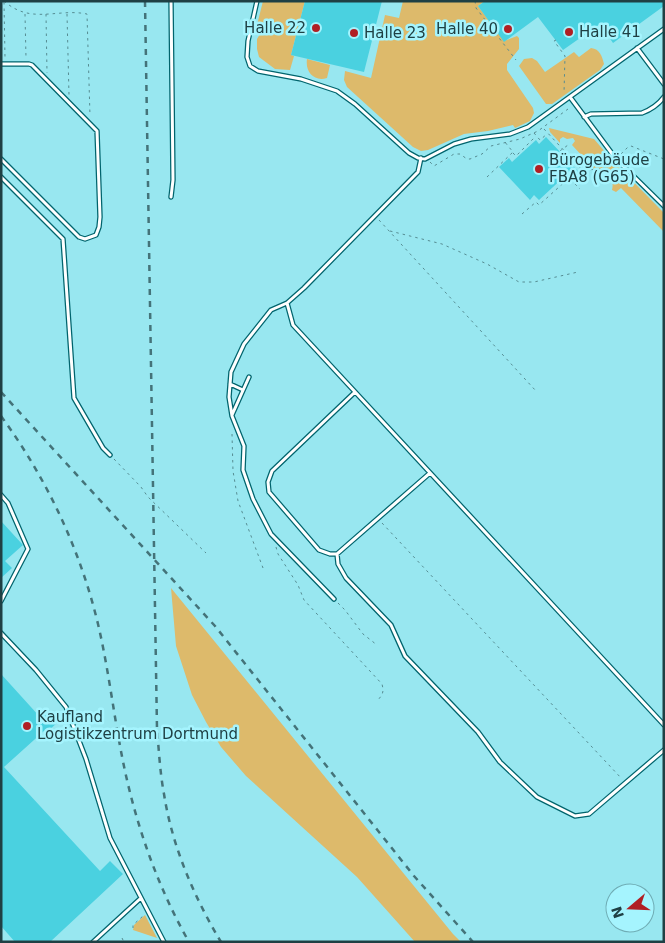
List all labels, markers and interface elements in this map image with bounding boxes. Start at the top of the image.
place label: Halle 22 [244,19,306,37]
place label: Halle 40 [436,20,498,38]
marker: Halle 22 [310,22,322,34]
marker: Halle 40 [502,23,514,35]
place label: Halle 41 [579,23,641,41]
place label: Halle 23 [364,24,426,42]
marker: Halle 41 [563,26,575,38]
marker: Halle 23 [348,27,360,39]
place label: Bürogebäude FBA8 (G65) [549,151,650,186]
marker: Bürogebäude FBA8 (G65) [533,163,545,175]
place label: Kaufland Logistikzentrum Dortmund [37,708,238,743]
marker: Kaufland Logistikzentrum Dortmund [21,720,33,732]
north arrow [605,883,655,933]
text: N [608,904,627,920]

